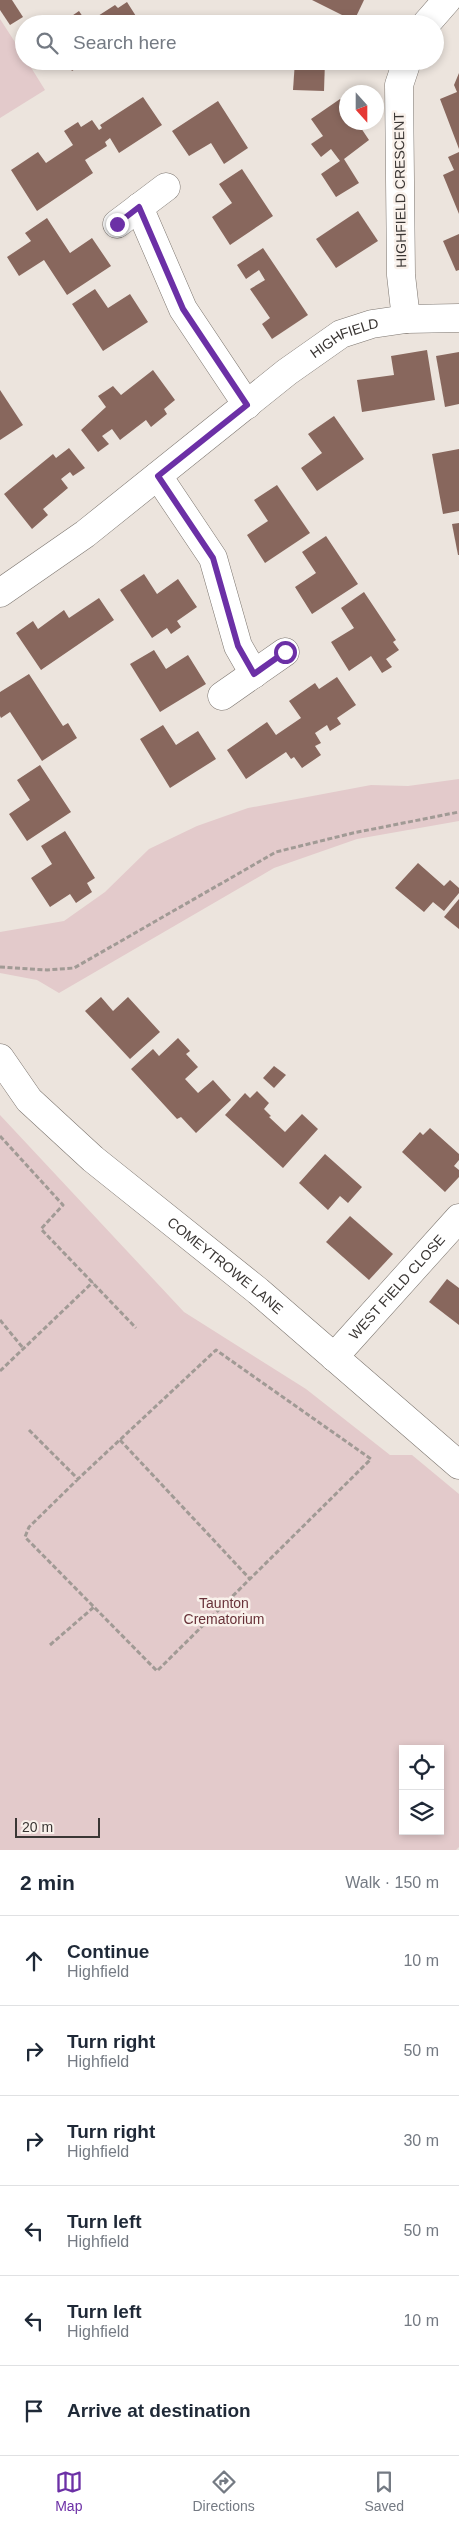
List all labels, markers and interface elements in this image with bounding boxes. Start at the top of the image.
search box [15,15,444,70]
icon: search [33,29,61,57]
text: Search here [73,32,177,53]
north arrow [339,85,384,130]
street label: HIGHFIELD CRESCENT [391,112,409,268]
route end [106,213,129,236]
street label: HIGHFIELD [307,315,379,361]
route start [274,641,297,664]
street label: COMEYTROWE LANE [164,1214,286,1317]
street label: WEST FIELD CLOSE [346,1231,448,1343]
park label: Taunton Crematorium [184,1595,264,1627]
map controls [399,1745,444,1835]
button: locate [399,1745,444,1790]
button: layers [399,1790,444,1835]
scale bar [15,1815,100,1838]
text: 20 m [22,1819,53,1835]
text: 2 min [20,1871,75,1894]
text: Walk · 150 m [345,1874,439,1891]
text: Continue [67,1941,149,1962]
icon: ahead [20,1947,48,1975]
text: 10 m [403,1952,439,1969]
text: Highfield [67,1963,129,1980]
text: Turn right [67,2031,155,2052]
icon: right [20,2037,48,2065]
text: 50 m [403,2042,439,2059]
text: Highfield [67,2053,129,2070]
text: Turn right [67,2121,155,2142]
icon: right [20,2127,48,2155]
text: 30 m [403,2132,439,2149]
text: Highfield [67,2143,129,2160]
text: Turn left [67,2211,142,2232]
icon: left [20,2217,48,2245]
text: 50 m [403,2222,439,2239]
text: Highfield [67,2233,129,2250]
text: Turn left [67,2301,142,2322]
icon: left [20,2307,48,2335]
text: 10 m [403,2312,439,2329]
text: Highfield [67,2323,129,2340]
icon: arrive [20,2397,48,2425]
text: Arrive at destination [67,2400,251,2421]
tab: Map [55,2468,83,2514]
tab: Directions [193,2468,255,2514]
tab: Saved [364,2468,404,2514]

